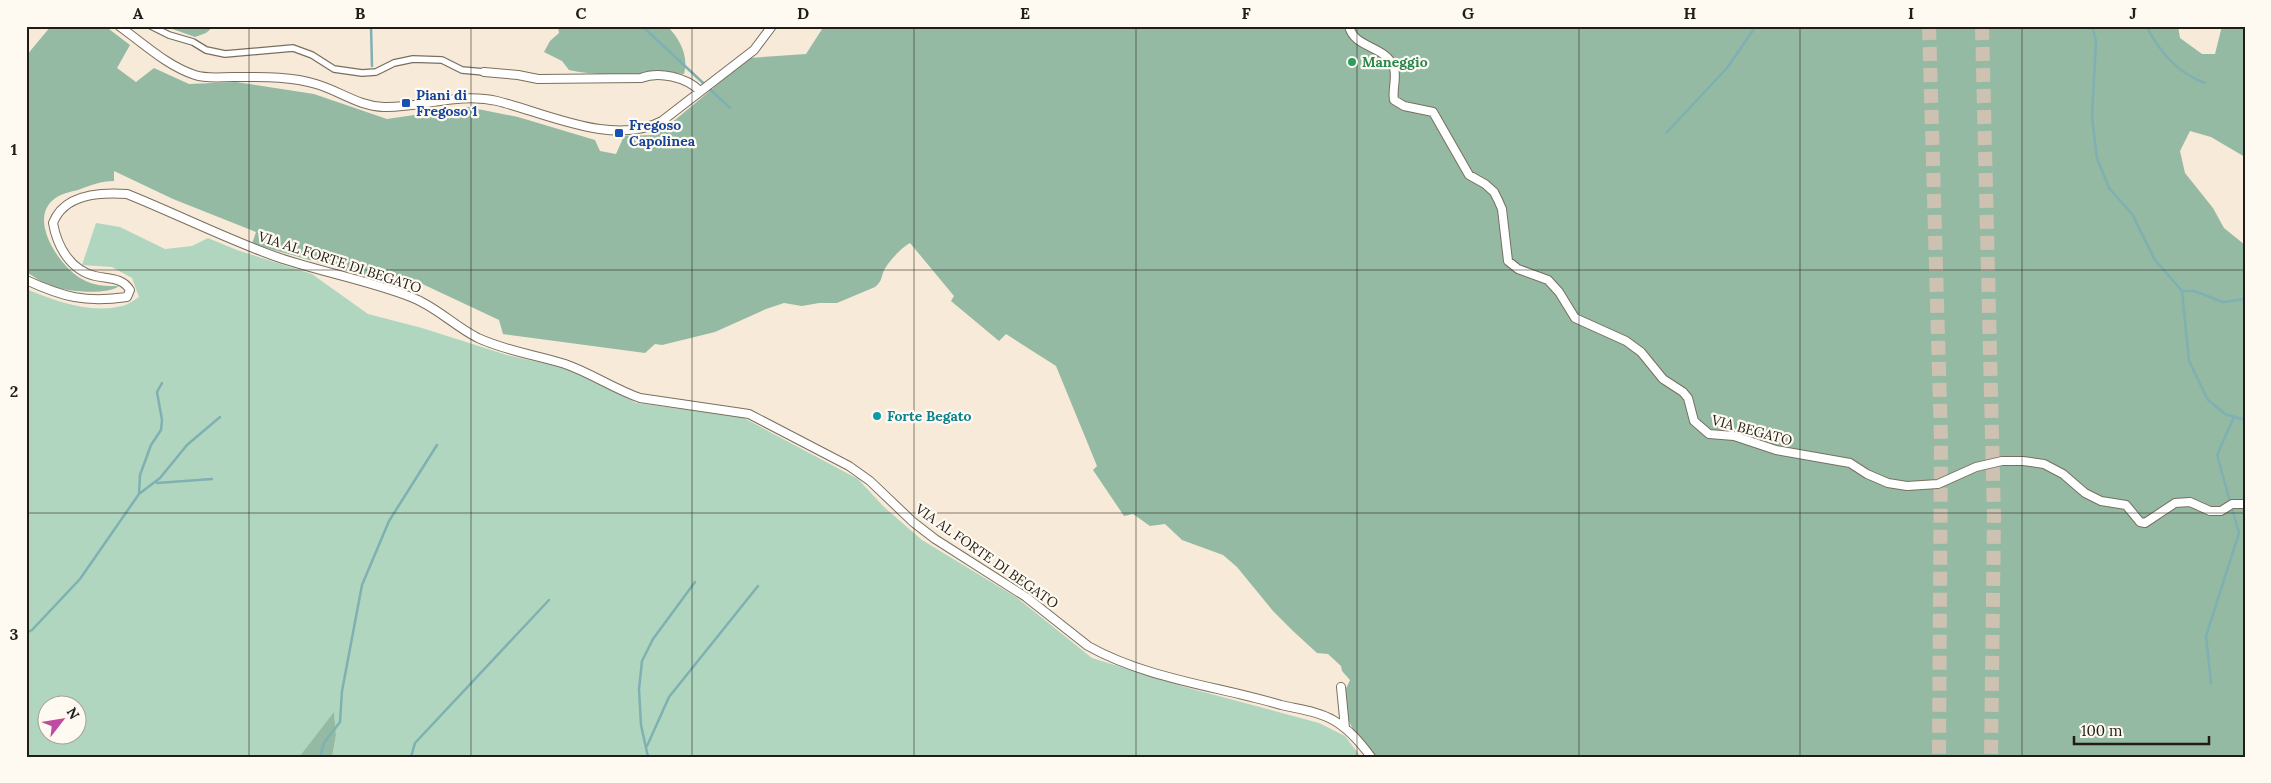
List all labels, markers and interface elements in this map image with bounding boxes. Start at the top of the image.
text: A [133,3,144,23]
text: B [355,3,366,23]
text: C [575,3,587,23]
text: D [797,3,809,23]
text: E [1020,3,1030,23]
text: F [1241,3,1251,23]
text: G [1462,3,1474,23]
text: H [1684,3,1697,23]
text: I [1908,3,1914,23]
text: J [2129,3,2137,23]
place label: Maneggio [1362,53,1428,71]
marker: Maneggio [1346,56,1358,68]
place label: Piani di Fregoso 1 [416,86,478,120]
marker: Piani di Fregoso 1 [400,97,412,109]
place label: Fregoso Capolinea [629,116,696,150]
marker: Fregoso Capolinea [613,127,625,139]
text: 1 [11,139,17,159]
street label: VIA AL FORTE DI BEGATO [255,227,424,297]
text: 2 [10,381,18,401]
place label: Forte Begato [887,407,972,425]
marker: Forte Begato [871,410,883,422]
street label: VIA BEGATO [1709,410,1794,449]
street label: VIA AL FORTE DI BEGATO [911,499,1062,612]
text: 3 [10,624,19,644]
north arrow [38,696,88,746]
text: N [63,704,84,723]
scale bar [2074,713,2208,745]
text: 100 m [2081,721,2122,740]

